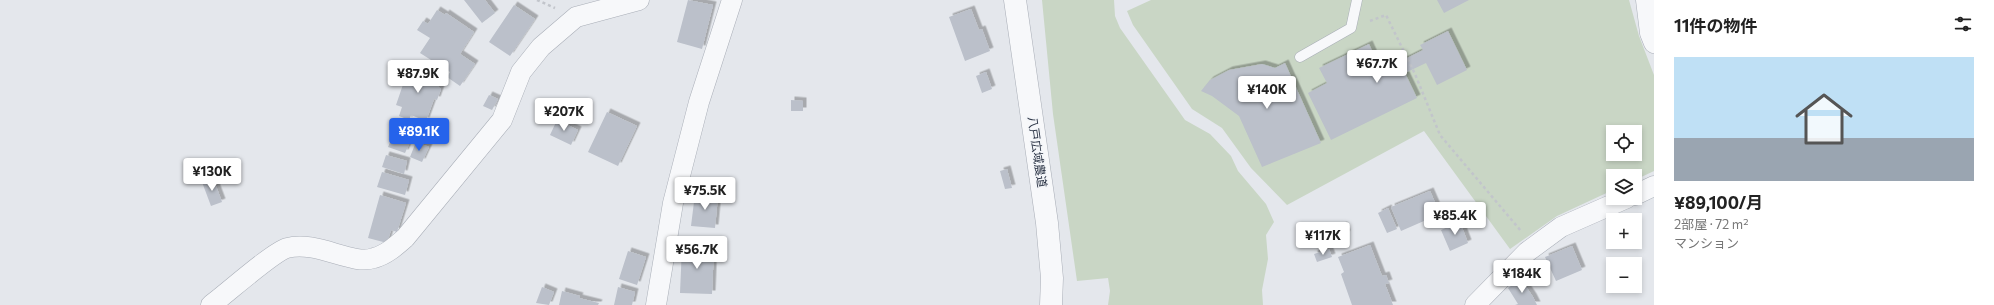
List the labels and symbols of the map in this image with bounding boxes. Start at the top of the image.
pin: ¥67.7K [1344,50,1410,84]
pin: ¥87.9K [385,60,451,94]
pin: ¥140K [1239,76,1295,110]
pin: ¥207K [536,98,592,132]
street label: 八戸広域農道 [1026,115,1050,188]
pin: ¥89.1K [386,118,452,152]
pin: ¥130K [184,158,240,192]
pin: ¥75.5K [672,177,738,211]
pin: ¥85.4K [1422,202,1488,236]
pin: ¥117K [1295,222,1351,256]
pin: ¥56.7K [664,236,730,270]
pin: ¥184K [1494,260,1550,294]

